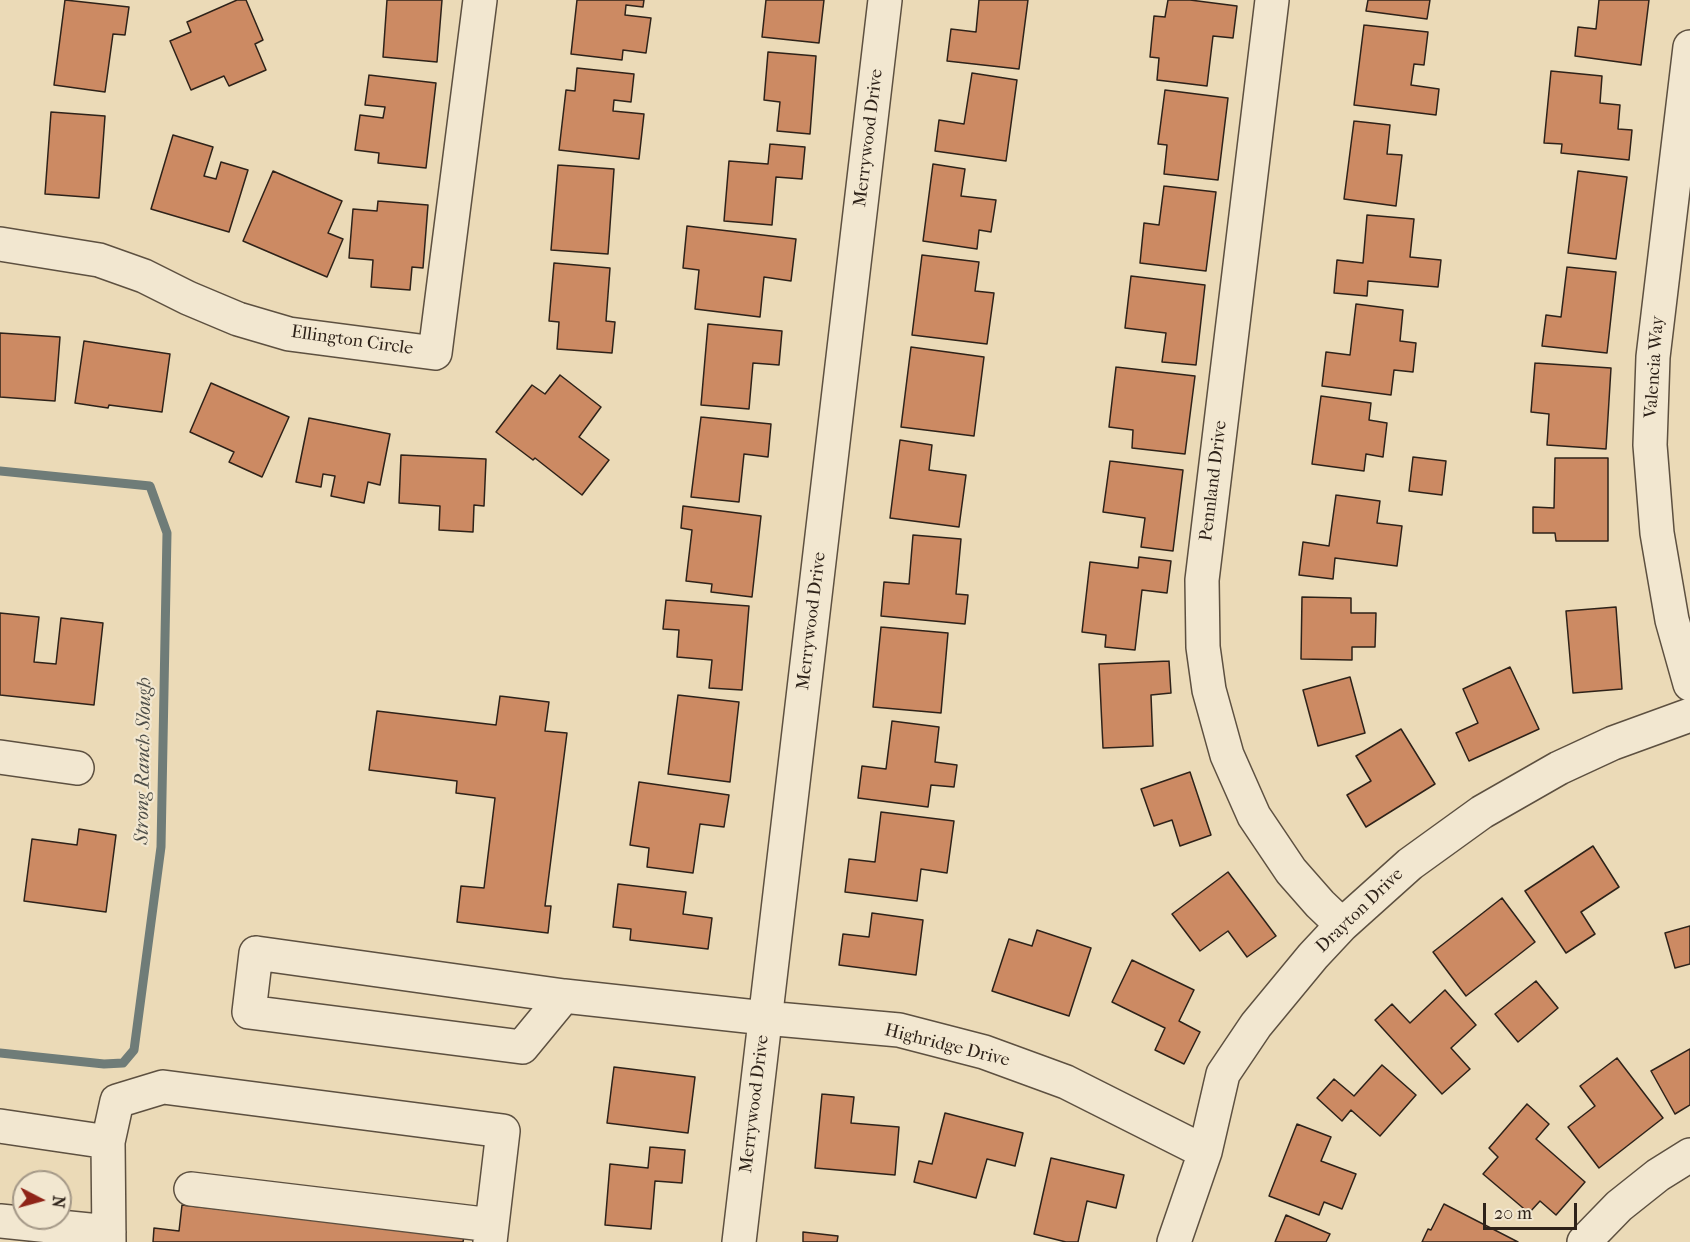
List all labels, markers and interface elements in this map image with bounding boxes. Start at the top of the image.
street label: Merrywood Drive [850,68,888,208]
street label: Valencia Way [1641,315,1669,419]
street label: Ellington Circle [290,322,414,360]
street label: Pennland Drive [1196,419,1232,543]
street label: Merrywood Drive [793,551,831,691]
water label: Strong Ranch Slough [131,677,157,845]
street label: Drayton Drive [1312,864,1408,958]
street label: Highridge Drive [882,1020,1012,1072]
street label: Merrywood Drive [736,1034,774,1174]
north arrow [12,1170,72,1230]
scale bar [1486,1191,1580,1229]
text: N [48,1195,68,1209]
text: 20 m [1494,1203,1532,1224]

